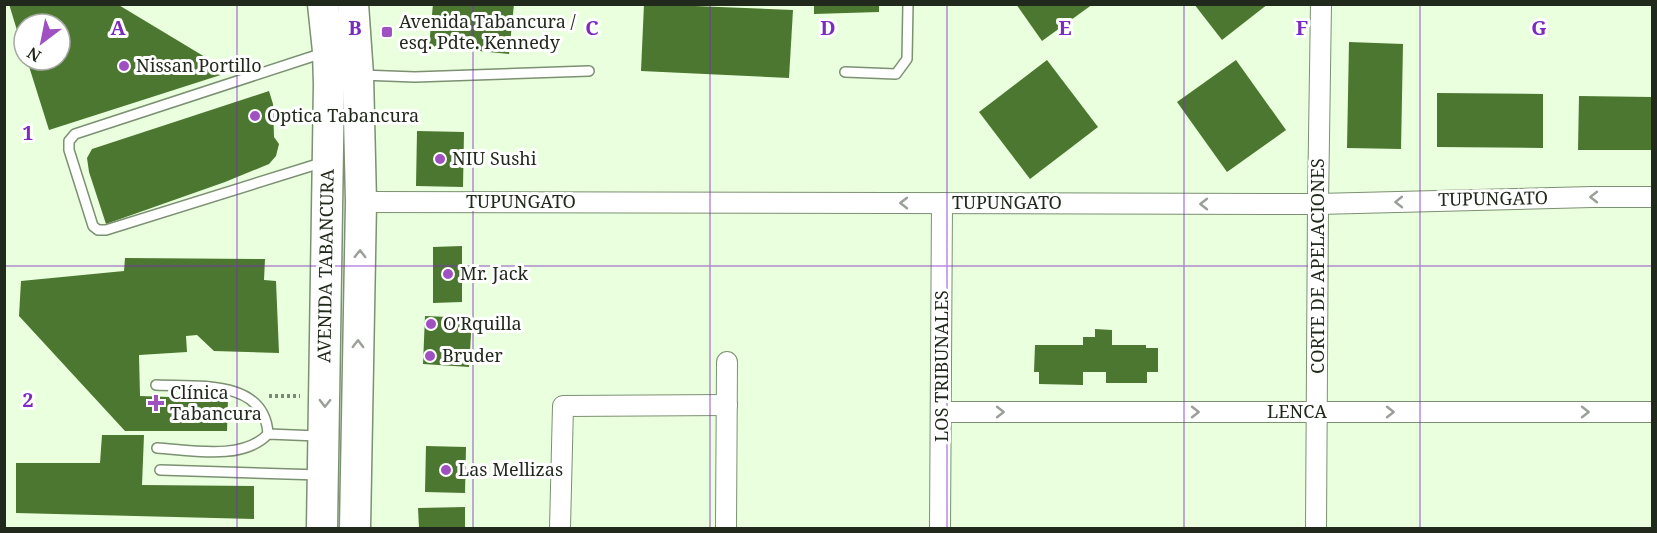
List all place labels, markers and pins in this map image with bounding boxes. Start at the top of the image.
place label: Avenida Tabancura / esq. Pdte. Kennedy [399,9,577,54]
marker: Avenida Tabancura / esq. Pdte. Kennedy [380,25,394,39]
place label: Nissan Portillo [136,53,262,77]
marker: Nissan Portillo [117,59,131,73]
place label: Optica Tabancura [267,103,419,127]
marker: Optica Tabancura [248,109,262,123]
place label: NIU Sushi [452,146,537,170]
marker: NIU Sushi [433,152,447,166]
place label: Mr. Jack [460,261,529,285]
marker: Mr. Jack [441,267,455,281]
place label: O'Rquilla [443,311,522,335]
marker: O'Rquilla [424,317,438,331]
place label: Bruder [442,343,503,367]
marker: Bruder [423,349,437,363]
place label: Clínica Tabancura [170,380,262,425]
marker: Clínica Tabancura [147,394,165,412]
place label: Las Mellizas [458,457,563,481]
marker: Las Mellizas [439,463,453,477]

